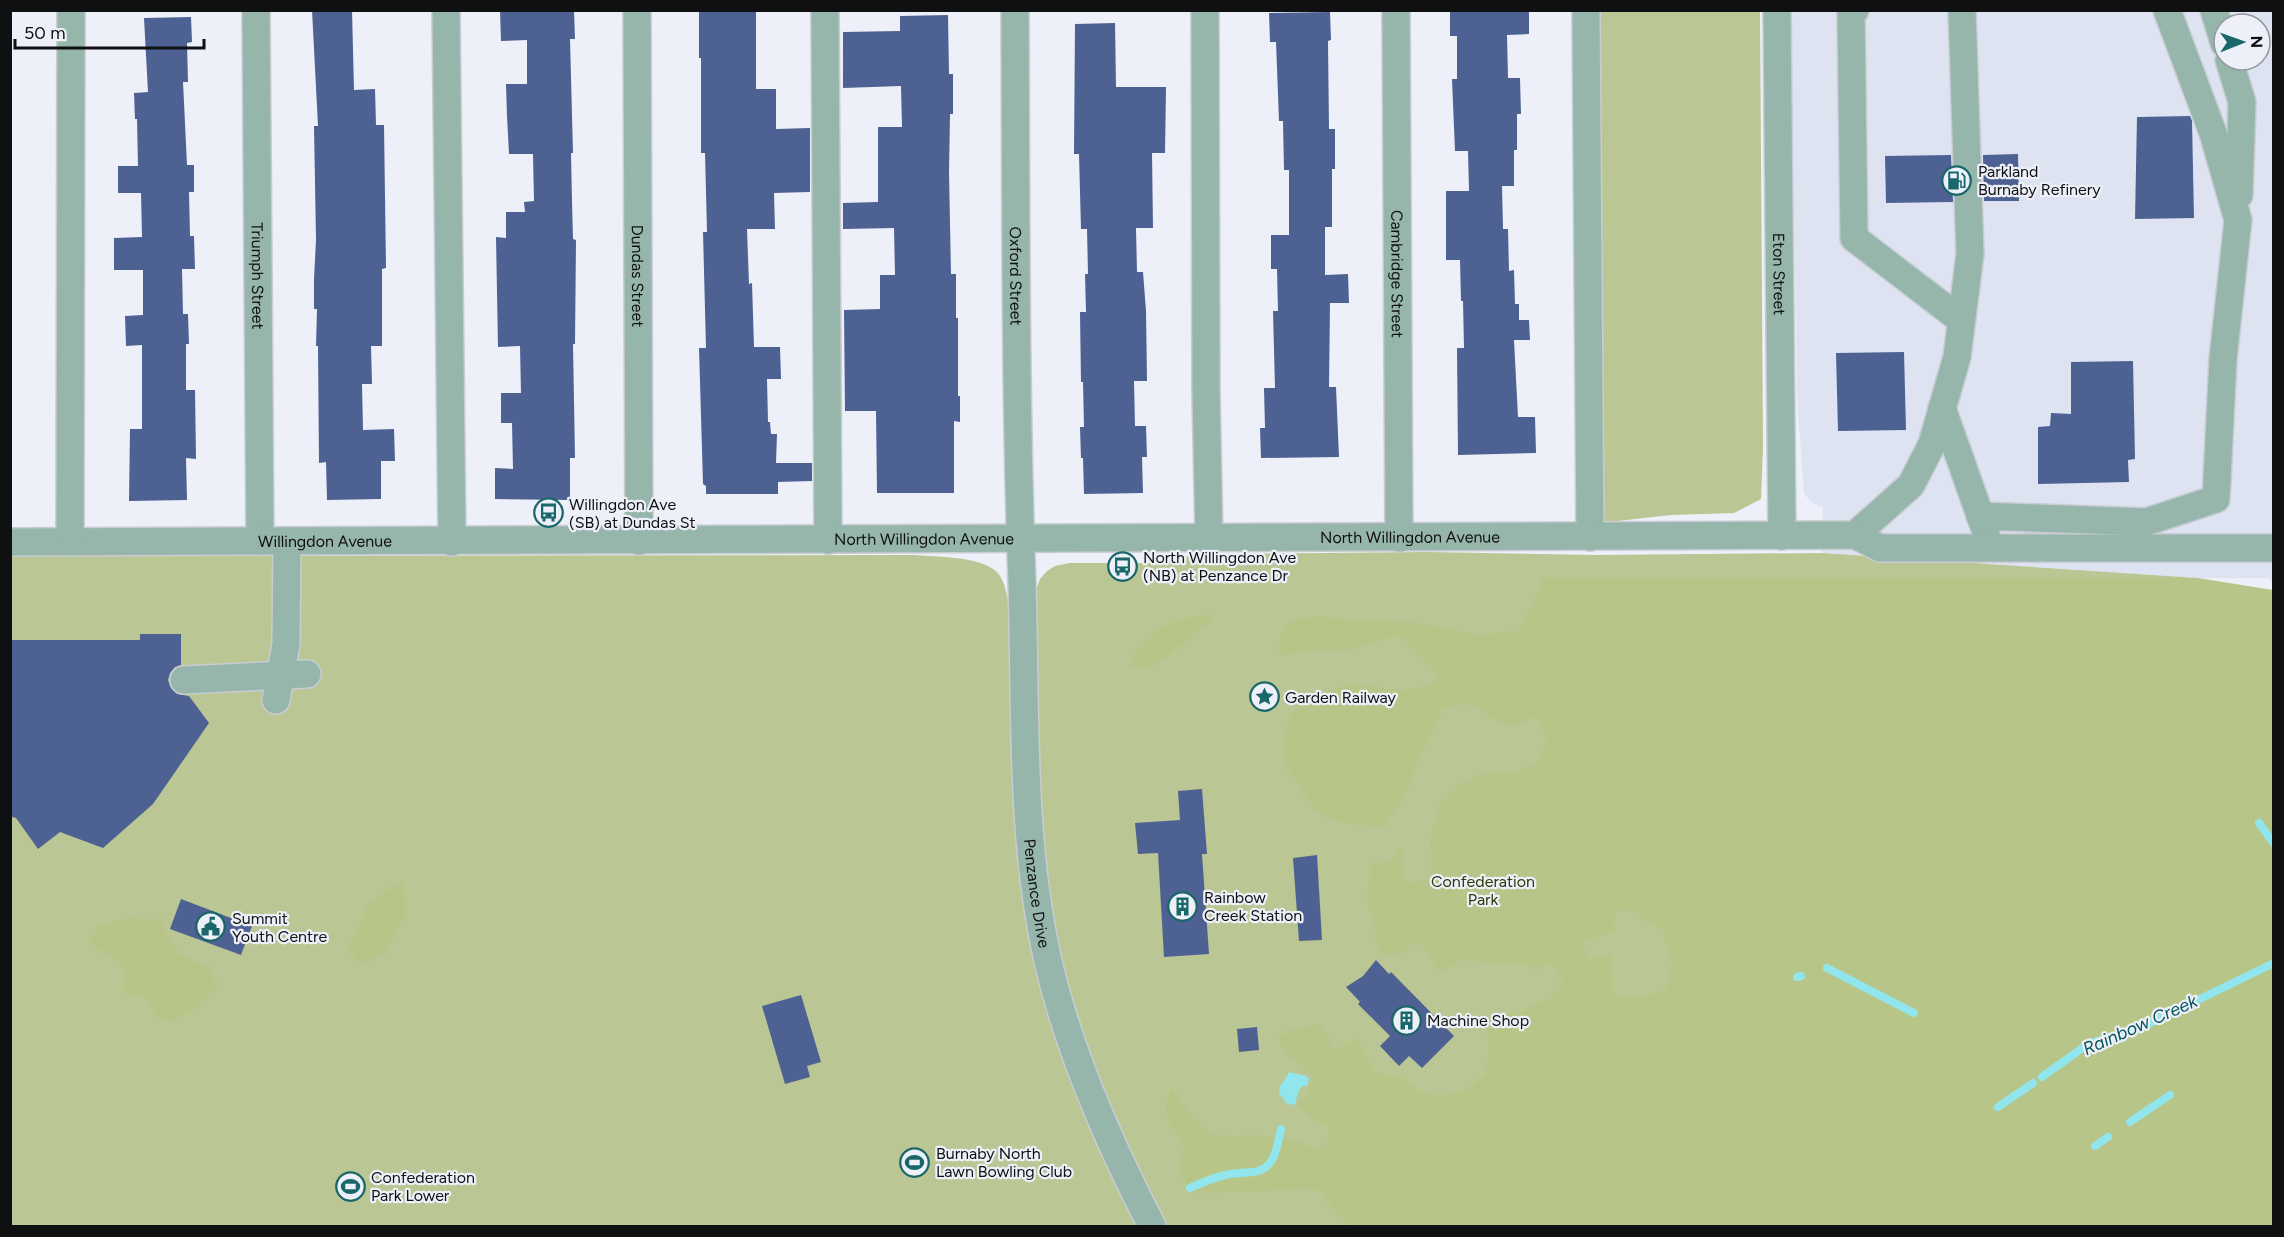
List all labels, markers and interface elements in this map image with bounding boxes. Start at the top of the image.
scale bar [15,12,204,50]
north arrow [2212,12,2272,72]
text: 50 m [24,22,66,44]
text: N [2247,35,2266,48]
place label: Parkland Burnaby Refinery [1978,162,2101,199]
fuel station icon: Parkland Burnaby Refinery [1941,164,1973,196]
street label: Cambridge Street [1387,210,1407,338]
street label: Triumph Street [248,222,267,330]
street label: Dundas Street [628,225,647,327]
street label: Oxford Street [1006,227,1026,325]
street label: Eton Street [1769,233,1789,315]
place label: Willingdon Ave (SB) at Dundas St [569,495,696,532]
bus stop icon: Willingdon Ave (SB) at Dundas St [532,497,564,529]
street label: North Willingdon Avenue [1320,527,1500,547]
street label: North Willingdon Avenue [834,529,1014,549]
street label: Willingdon Avenue [258,532,392,551]
place label: North Willingdon Ave (NB) at Penzance Dr [1143,548,1296,585]
bus stop icon: North Willingdon Ave (NB) at Penzance Dr [1106,550,1138,582]
place icon: Garden Railway [1248,681,1280,713]
place label: Garden Railway [1285,688,1397,707]
street label: Penzance Drive [1020,838,1054,950]
park label: Confederation Park [1431,872,1535,909]
place label: Rainbow Creek Station [1204,888,1302,925]
building icon: Rainbow Creek Station [1167,890,1199,922]
place label: Summit Youth Centre [232,909,327,946]
public building icon: Summit Youth Centre [195,911,227,943]
water label: Rainbow Creek [2079,989,2202,1060]
building icon: Machine Shop [1390,1004,1422,1036]
place label: Machine Shop [1427,1011,1529,1030]
place label: Burnaby North Lawn Bowling Club [936,1144,1072,1181]
sports icon: Burnaby North Lawn Bowling Club [899,1146,931,1178]
place label: Confederation Park Lower [371,1168,475,1205]
sports icon: Confederation Park Lower [334,1170,366,1202]

